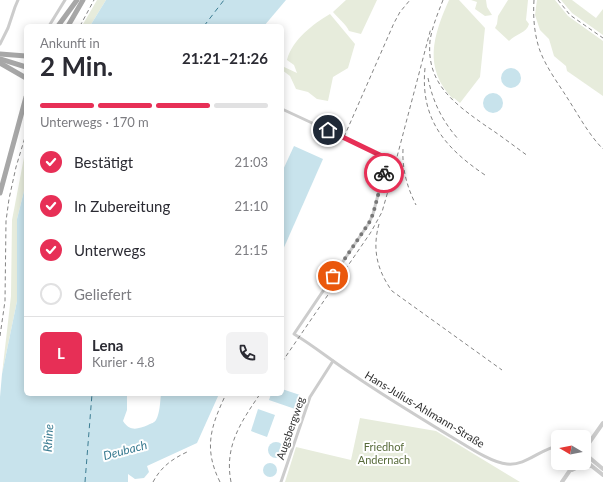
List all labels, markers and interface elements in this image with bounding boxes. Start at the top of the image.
text: Ankunft in [40,35,100,51]
text: 21:21–21:26 [182,49,268,67]
text: 2 Min. [40,50,113,82]
pin [311,113,345,147]
text: Unterwegs · 170 m [40,114,149,130]
icon: home [317,119,339,141]
icon: check [40,151,62,173]
text: Bestätigt [74,153,133,171]
courier [364,153,404,193]
text: 21:03 [235,154,268,170]
icon: bike [373,162,395,184]
icon: check [40,195,62,217]
text: In Zubereitung [74,197,170,215]
text: 21:10 [235,198,268,214]
icon: check [40,239,62,261]
text: Unterwegs [74,241,146,259]
text: 21:15 [235,242,268,258]
pin [316,259,350,293]
icon: bag [322,265,344,287]
text: Geliefert [74,285,132,303]
button: phone [226,332,268,374]
text: Lena [92,336,124,354]
text: L [57,344,65,362]
text: Kurier · 4.8 [92,354,155,370]
street label: Hans-Julius-Ahlmann-Straße [363,368,487,450]
street label: Augsbergweg [273,395,307,461]
water label: Rhine [40,423,56,452]
north arrow [551,430,591,470]
map controls [551,430,591,470]
water label: Deubach [101,437,149,463]
park label: Friedhof Andernach [358,440,410,466]

